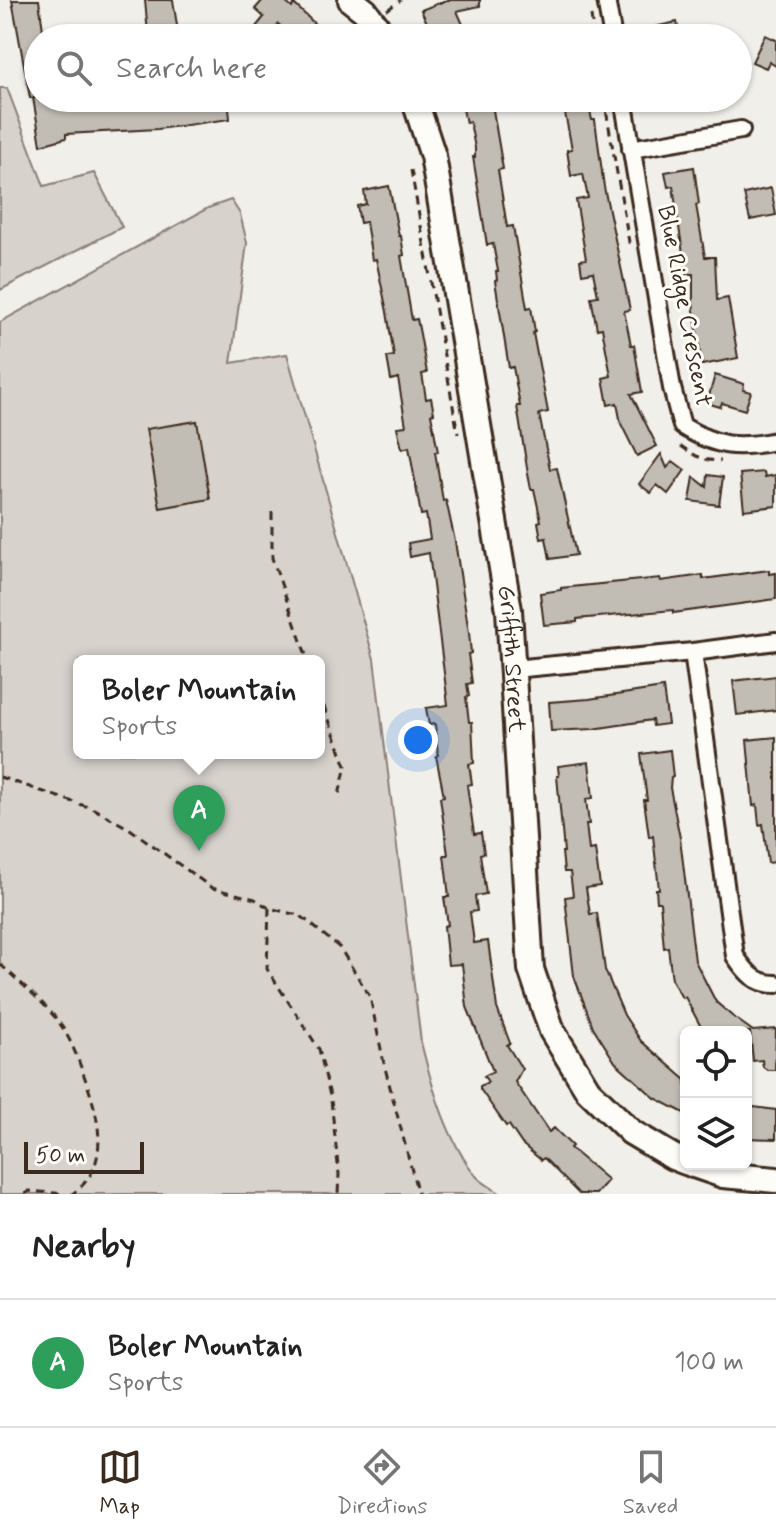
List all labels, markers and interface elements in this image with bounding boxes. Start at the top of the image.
search box [24,24,752,112]
icon: search [52,46,96,90]
text: Search here [116,49,267,88]
street label: Blue Ridge Crescent [647,203,719,410]
street label: Griffith Street [490,583,532,733]
popup [73,655,325,759]
text: Boler Mountain [102,671,296,710]
text: Sports [102,710,177,744]
your location [398,720,438,760]
pin: A [173,785,225,851]
map controls [680,1026,752,1170]
button: locate [680,1026,752,1098]
button: layers [680,1098,752,1170]
scale bar [24,1138,144,1174]
text: 50 m [36,1142,85,1170]
text: Nearby [32,1224,136,1269]
text: Boler Mountain [108,1327,303,1366]
text: A [49,1346,67,1380]
text: 100 m [674,1346,744,1380]
text: Sports [108,1366,183,1400]
tab: Map [98,1445,142,1521]
tab: Directions [337,1445,427,1521]
tab: Saved [623,1445,678,1521]

